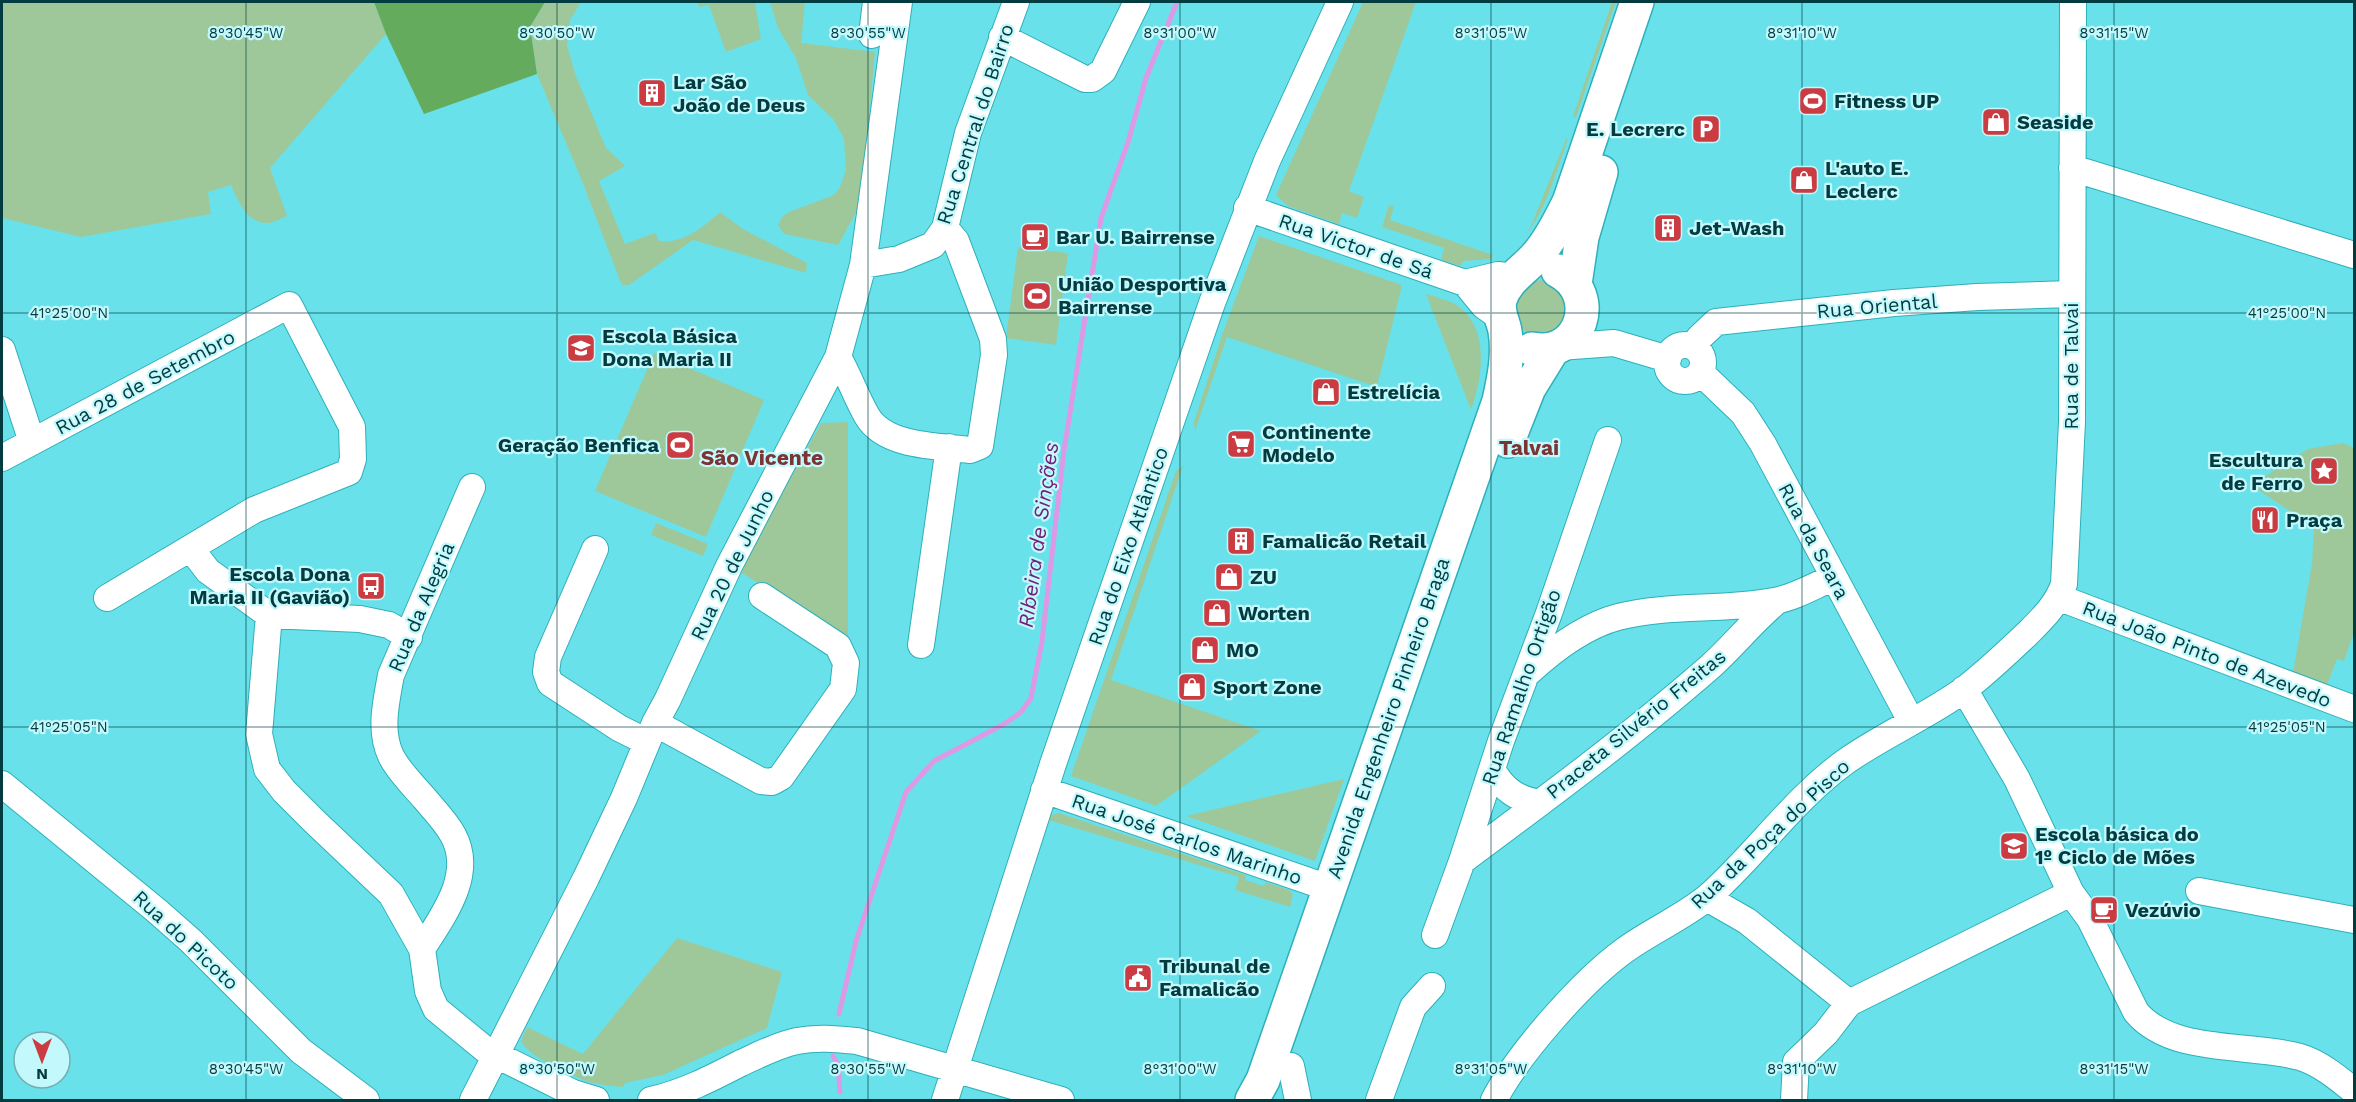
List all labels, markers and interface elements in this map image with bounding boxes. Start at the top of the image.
street label: Rua Central do Bairro [931,21,1019,227]
text: 8°30'45"W [209,24,283,42]
text: 8°30'50"W [519,24,595,42]
text: 8°30'55"W [830,24,906,42]
text: 8°31'00"W [1143,24,1217,42]
text: 8°31'05"W [1455,24,1527,42]
text: 8°31'10"W [1767,24,1837,42]
text: 8°31'15"W [2079,24,2149,42]
place label: Lar São João de Deus [673,70,806,117]
building icon: Lar São João de Deus [636,77,668,109]
sports icon: Fitness UP [1797,85,1829,117]
place label: Fitness UP [1834,89,1939,113]
shop icon: Seaside [1980,106,2012,138]
place label: Seaside [2017,110,2094,134]
parking icon: E. Lecrerc [1690,113,1722,145]
place label: E. Lecrerc [1586,117,1685,141]
place label: L'auto E. Leclerc [1825,156,1909,203]
shop icon: L'auto E. Leclerc [1788,164,1820,196]
street label: Rua Victor de Sá [1276,208,1436,284]
building icon: Jet-Wash [1652,212,1684,244]
place label: Jet-Wash [1689,216,1784,240]
cafe icon: Bar U. Bairrense [1019,221,1051,253]
place label: Bar U. Bairrense [1056,225,1215,249]
place label: União Desportiva Bairrense [1058,272,1227,319]
sports icon: União Desportiva Bairrense [1021,280,1053,312]
street label: Rua Oriental [1816,289,1938,323]
street label: Rua de Talvai [2059,302,2083,430]
text: 41°25'00"N [30,304,108,322]
text: 41°25'00"N [2248,304,2326,322]
street label: Rua 28 de Setembro [51,324,239,440]
place label: Escola Básica Dona Maria II [602,324,737,371]
school or university icon: Escola Básica Dona Maria II [565,332,597,364]
shop icon: Estrelícia [1310,376,1342,408]
place label: Estrelícia [1347,380,1441,404]
place label: Continente Modelo [1262,420,1371,467]
supermarket icon: Continente Modelo [1225,428,1257,460]
sports icon: Geração Benfica [664,429,696,461]
place label: Geração Benfica [498,433,659,457]
district label: Talvai [1499,435,1559,460]
water label: Ribeira de Sinçães [1013,440,1063,629]
street label: Rua do Eixo Atlântico [1083,444,1173,648]
district label: São Vicente [701,445,823,470]
place label: Escultura de Ferro [2209,448,2303,495]
place icon: Escultura de Ferro [2308,455,2340,487]
street label: Rua da Seara [1773,479,1855,603]
street label: Rua 20 de Junho [685,486,779,644]
restaurant icon: Praça [2249,504,2281,536]
place label: Praça [2286,508,2343,532]
building icon: Famalicão Retail [1225,525,1257,557]
place label: Famalicão Retail [1262,529,1427,553]
street label: Rua da Alegria [383,538,459,676]
street label: Avenida Engenheiro Pinheiro Braga [1322,554,1454,882]
shop icon: ZU [1213,561,1245,593]
place label: Escola Dona Maria II (Gavião) [190,562,350,609]
place label: ZU [1250,565,1277,589]
bus stop icon: Escola Dona Maria II (Gavião) [355,570,387,602]
street label: Rua Ramalho Ortigão [1476,586,1566,788]
street label: Rua João Pinto de Azevedo [2079,595,2335,713]
shop icon: Worten [1201,597,1233,629]
place label: Worten [1238,601,1310,625]
shop icon: MO [1189,634,1221,666]
place label: MO [1226,638,1259,662]
street label: Praceta Silvério Freitas [1541,644,1731,804]
shop icon: Sport Zone [1176,671,1208,703]
place label: Sport Zone [1213,675,1322,699]
text: 41°25'05"N [30,718,108,736]
text: 41°25'05"N [2248,718,2326,736]
street label: Rua da Poça do Pisco [1685,754,1855,914]
street label: Rua José Carlos Marinho [1069,788,1305,890]
place label: Escola básica do 1º Ciclo de Mões [2035,822,2199,869]
school or university icon: Escola básica do 1º Ciclo de Mões [1998,830,2030,862]
street label: Rua do Picoto [128,885,244,995]
cafe icon: Vezúvio [2088,894,2120,926]
place label: Vezúvio [2125,898,2201,922]
place label: Tribunal de Famalicão [1159,954,1270,1001]
public building icon: Tribunal de Famalicão [1122,962,1154,994]
north arrow [12,1030,72,1090]
text: 8°30'45"W [209,1060,283,1078]
text: 8°30'50"W [519,1060,595,1078]
text: 8°30'55"W [830,1060,906,1078]
text: 8°31'00"W [1143,1060,1217,1078]
text: 8°31'05"W [1455,1060,1527,1078]
text: 8°31'10"W [1767,1060,1837,1078]
text: 8°31'15"W [2079,1060,2149,1078]
text: N [36,1065,48,1084]

